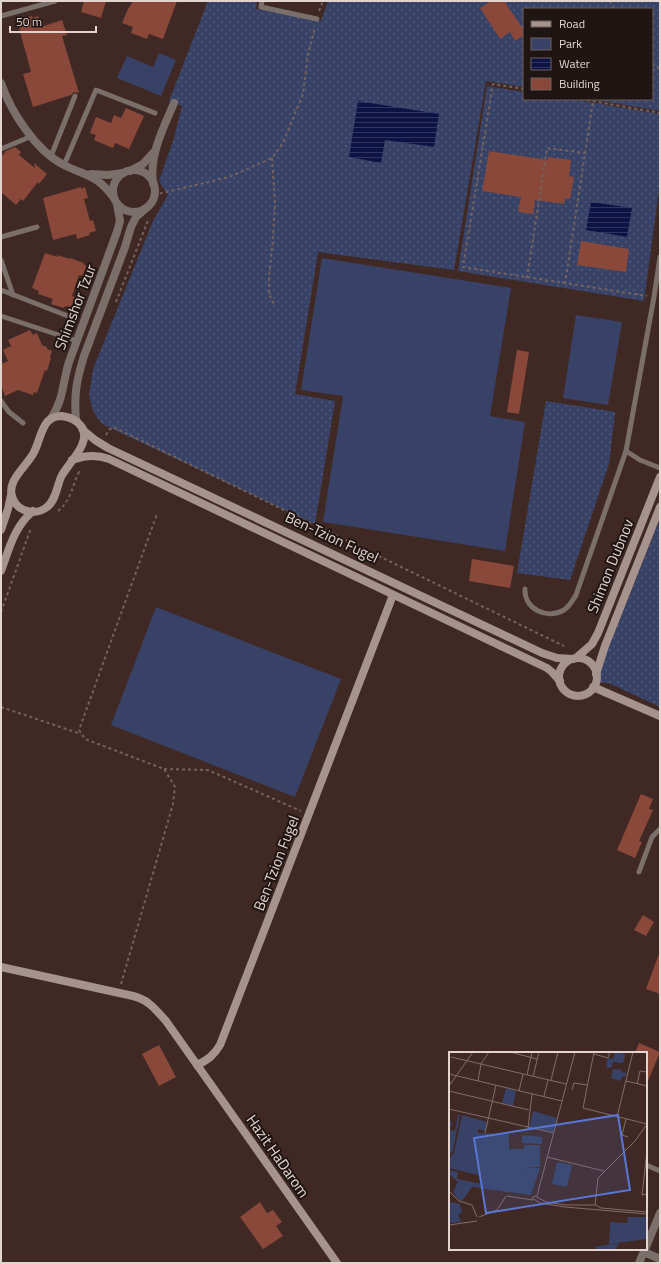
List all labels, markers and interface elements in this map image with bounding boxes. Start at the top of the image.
scale bar [10,8,96,34]
legend [523,8,653,100]
text: 50 m [16,12,42,31]
text: Road [559,14,585,33]
text: Park [559,34,582,53]
text: Water [559,54,590,73]
text: Building [559,74,600,93]
street label: Shimshor Tzur [48,261,102,353]
street label: Ben-Tzion Fugel [281,505,383,569]
street label: Shimon Dubnov [581,515,639,617]
street label: Ben-Tzion Fugel [247,812,305,914]
inset map [449,1052,647,1250]
street label: Hazit HaDarom [241,1110,315,1202]

